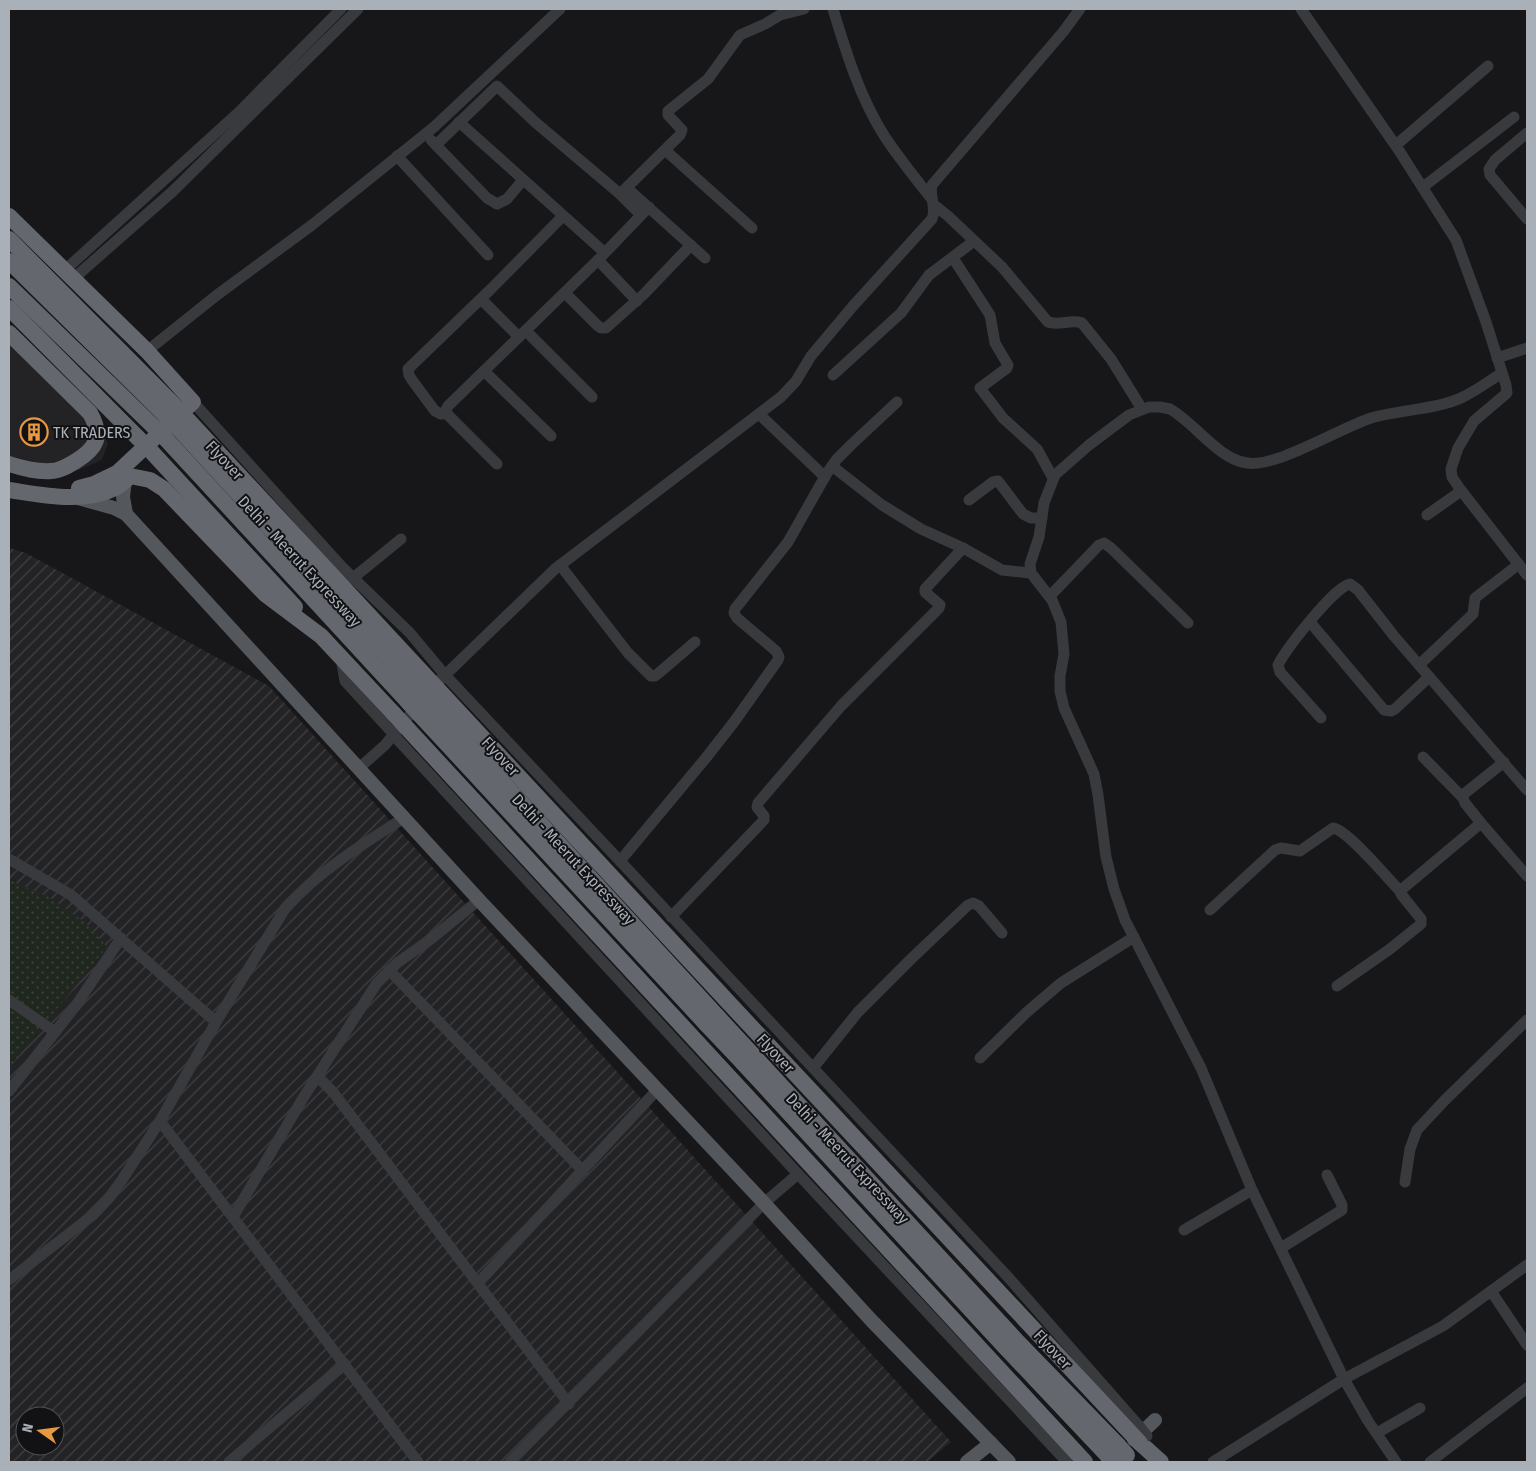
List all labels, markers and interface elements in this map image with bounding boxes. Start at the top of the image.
building icon: TK TRADERS [19,417,49,447]
place label: TK TRADERS [53,423,131,442]
street label: Flyover [202,437,248,484]
street label: Delhi - Meerut Expressway [234,492,366,631]
street label: Flyover [478,733,524,780]
street label: Delhi - Meerut Expressway [508,790,640,929]
street label: Flyover [753,1030,799,1077]
street label: Delhi - Meerut Expressway [782,1089,914,1228]
street label: Flyover [1030,1326,1076,1373]
north arrow [15,1406,65,1456]
text: N [19,1422,37,1434]

